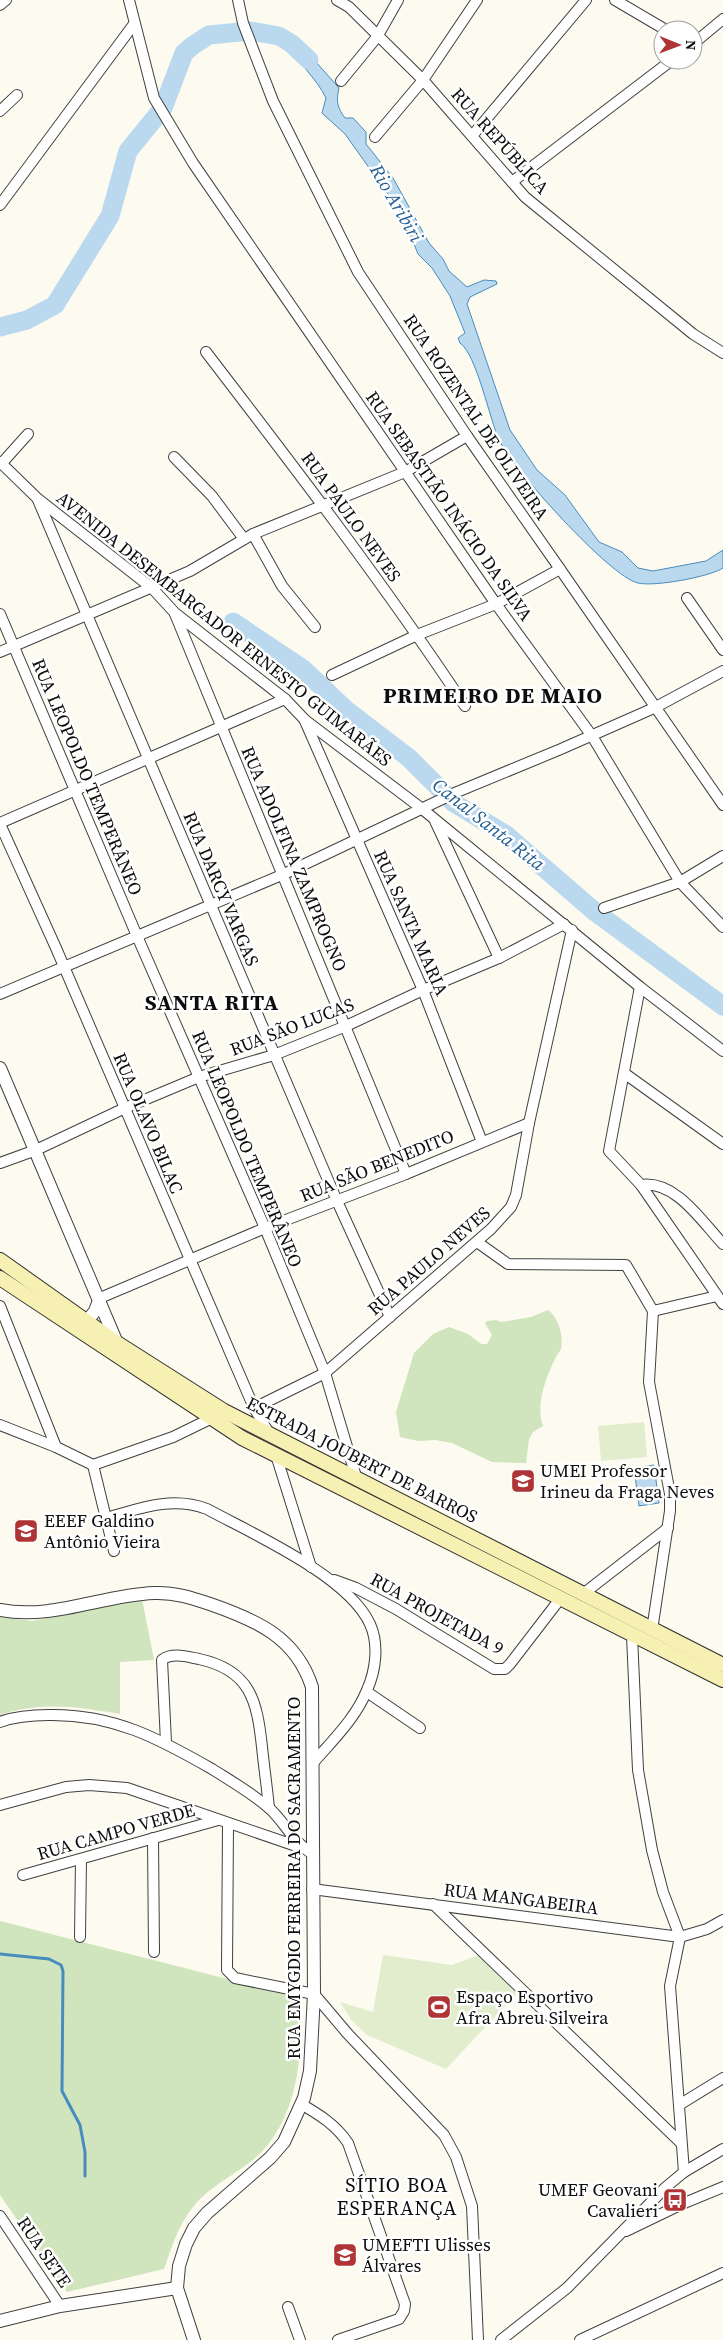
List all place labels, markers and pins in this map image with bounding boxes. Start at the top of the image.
place label: UMEI Professor Irineu da Fraga Neves [540,1458,714,1504]
school or university icon: UMEI Professor Irineu da Fraga Neves [510,1468,536,1494]
place label: EEEF Galdino Antônio Vieira [44,1508,161,1554]
school or university icon: EEEF Galdino Antônio Vieira [13,1518,39,1544]
place label: Espaço Esportivo Afra Abreu Silveira [456,1984,609,2030]
sports icon: Espaço Esportivo Afra Abreu Silveira [426,1994,452,2020]
place label: UMEF Geovani Cavalieri [538,2177,658,2223]
bus stop icon: UMEF Geovani Cavalieri [662,2187,688,2213]
place label: UMEFTI Ulisses Álvares [362,2232,491,2278]
school or university icon: UMEFTI Ulisses Álvares [332,2242,358,2268]

